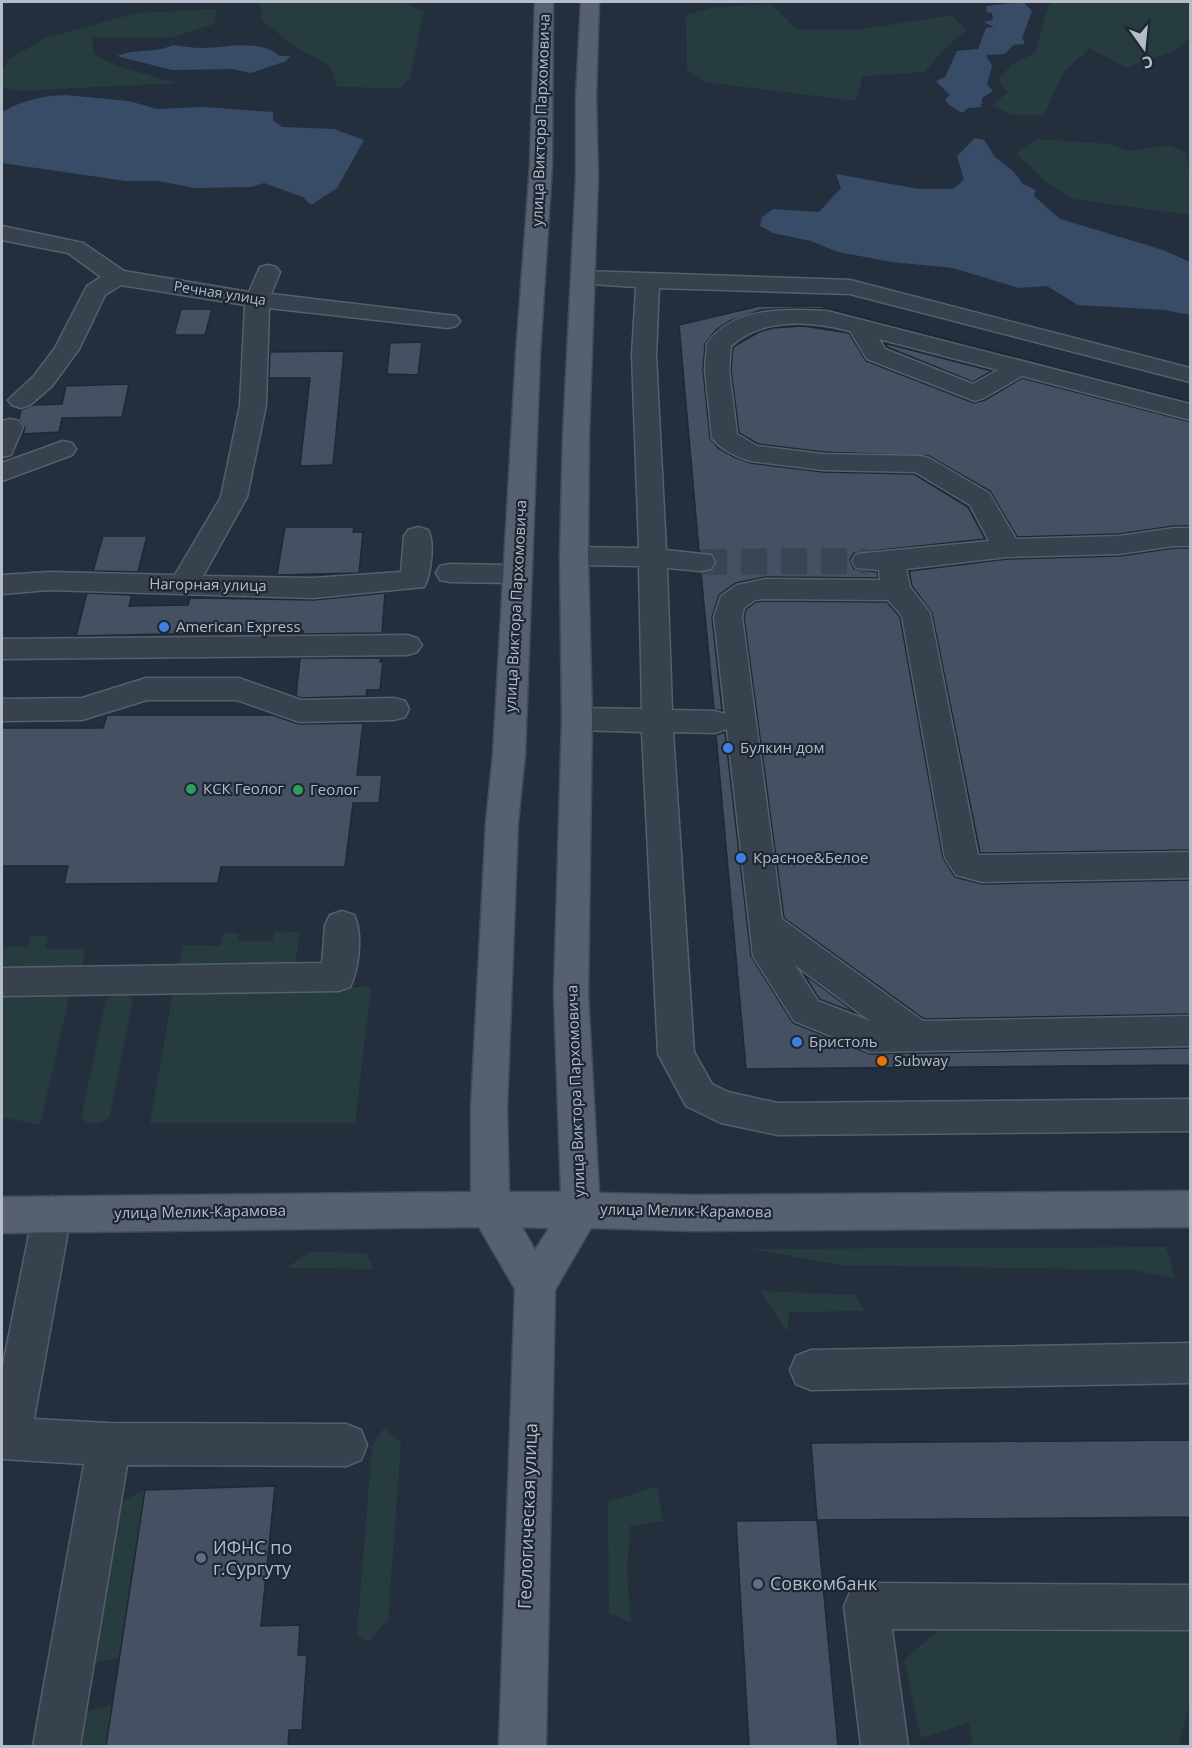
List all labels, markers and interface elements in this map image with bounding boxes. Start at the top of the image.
street label: улица Виктора Пархомовича [526,13,554,227]
north arrow [1114,18,1174,78]
text: С [1140,51,1156,74]
street label: Речная улица [173,276,268,309]
street label: улица Виктора Пархомовича [499,499,531,713]
street label: Нагорная улица [149,573,267,595]
place label: American Express [176,616,301,636]
marker: American Express [157,620,171,634]
place label: Булкин дом [740,737,825,757]
marker: Булкин дом [721,741,735,755]
place label: КСК Геолог [203,778,284,798]
place label: Геолог [310,779,360,799]
marker: КСК Геолог [184,782,198,796]
marker: Геолог [291,783,305,797]
place label: Красное&Белое [753,847,868,867]
marker: Красное&Белое [734,851,748,865]
street label: улица Виктора Пархомовича [561,984,589,1198]
place label: Бристоль [809,1031,878,1051]
marker: Бристоль [790,1035,804,1049]
place label: Subway [894,1050,949,1070]
marker: Subway [875,1054,889,1068]
street label: улица Мелик-Карамова [600,1199,772,1221]
street label: улица Мелик-Карамова [114,1200,286,1222]
street label: Геологическая улица [512,1422,542,1609]
place label: ИФНС по г.Сургуту [213,1535,292,1580]
marker: ИФНС по г.Сургуту [194,1551,208,1565]
place label: Совкомбанк [770,1571,878,1595]
marker: Совкомбанк [751,1577,765,1591]

